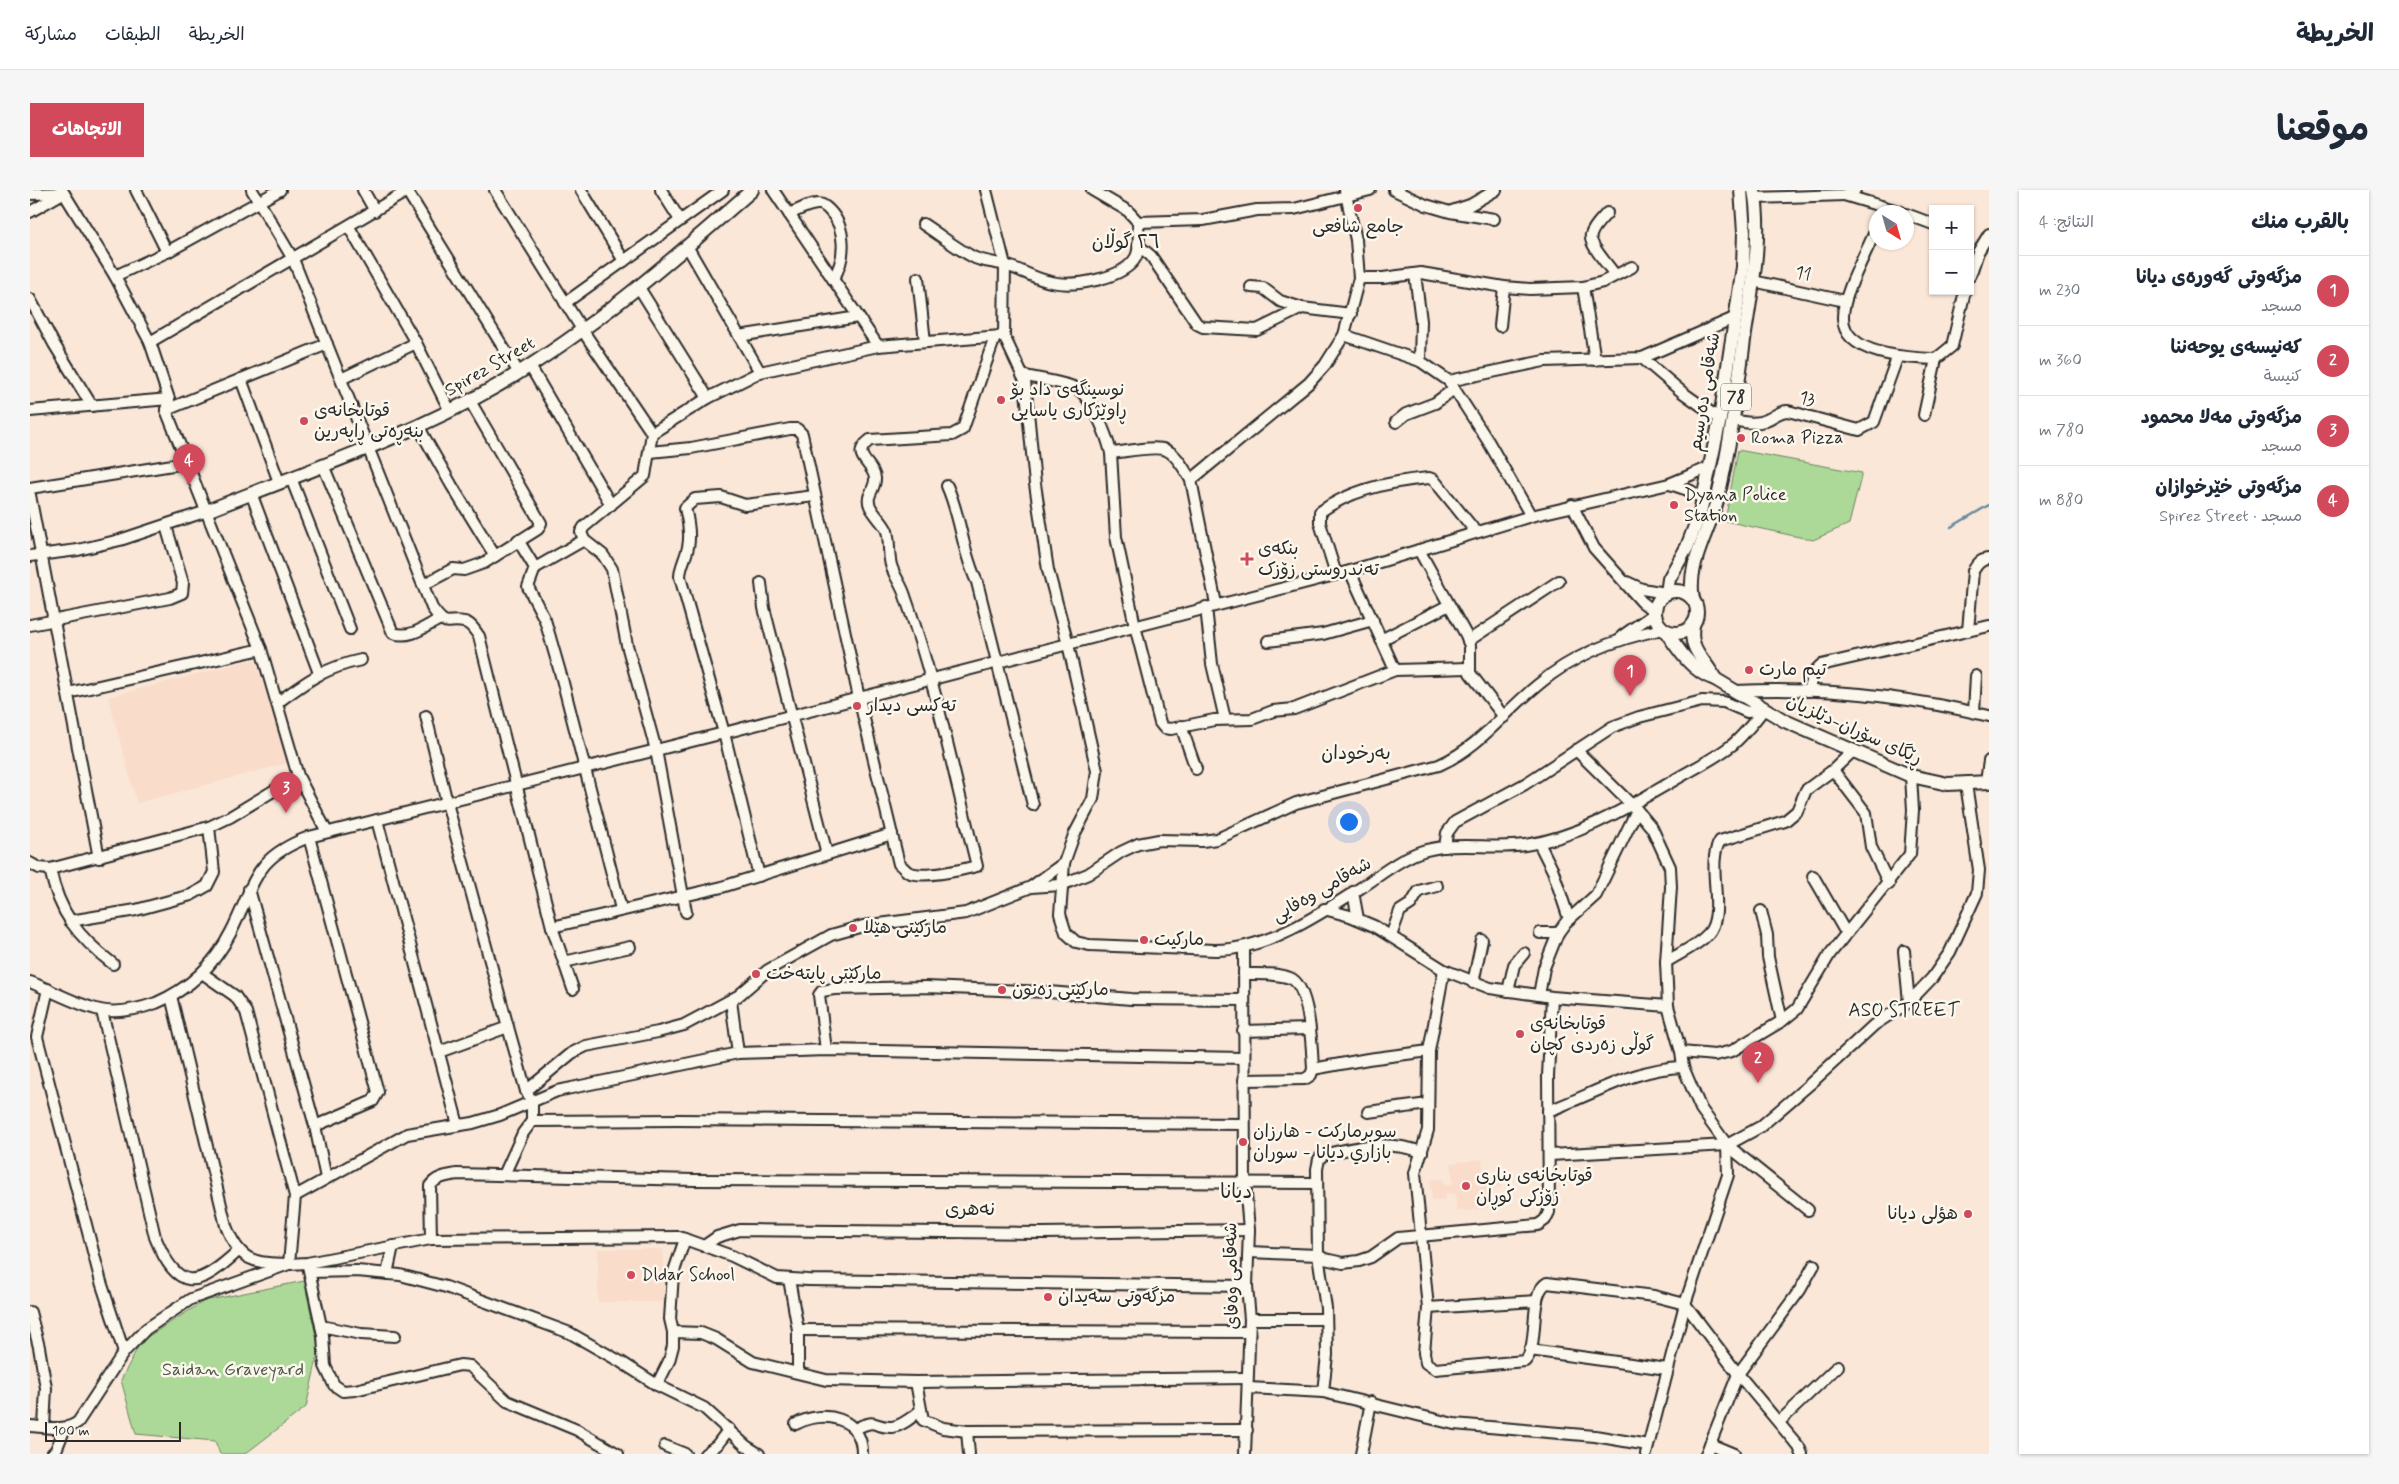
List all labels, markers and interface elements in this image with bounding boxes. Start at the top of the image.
text: الخريطة [2296,19,2374,50]
text: مشاركة [25,23,77,47]
text: الطبقات [105,23,161,47]
text: الخريطة [189,23,245,47]
button: الاتجاهات [30,103,144,157]
text: موقعنا [2276,107,2369,153]
marker: جامع شافعی [1352,202,1364,214]
north arrow [1869,205,1914,250]
map controls [1929,205,1974,295]
button: + [1929,205,1974,250]
text: بالقرب منك [2251,208,2349,236]
text: النتائج: 4 [2039,212,2094,233]
place label: جامع شافعی [1312,215,1404,239]
district label: ٢٦ گوڵان [1092,228,1160,255]
button: − [1929,250,1974,295]
street label: 11 [1793,261,1813,287]
text: مزگەوتی گەورەی دیانا [2136,265,2302,290]
text: 230 m [2039,280,2080,301]
text: 1 [2329,280,2337,301]
text: مسجد [2261,296,2302,317]
street label: Spirez Street [440,331,540,403]
street label: شەقامی دەرسیم [1684,331,1727,453]
text: کەنیسەی یوحەننا [2170,335,2302,360]
text: 360 m [2039,350,2082,371]
text: 2 [2329,350,2337,371]
text: كنيسة [2264,366,2302,387]
place label: نوسینگەی داد بۆ ڕاوێژكاری یاسایی [1009,378,1127,425]
road number: 78 [1721,383,1751,410]
street label: 13 [1796,385,1818,413]
marker: نوسینگەی داد بۆ ڕاوێژكاری یاسایی [995,394,1007,406]
place label: قوتابخانەی بنەڕەتی ڕاپەرین [314,399,424,446]
text: مزگه‌وتی مه‌لا محمود [2141,405,2302,430]
marker: قوتابخانەی بنەڕەتی ڕاپەرین [298,415,310,427]
text: 780 m [2039,420,2084,441]
text: 3 [2329,420,2337,441]
place label: Roma Pizza [1751,426,1844,450]
marker: Roma Pizza [1735,432,1747,444]
text: مسجد [2261,436,2302,457]
pin: 4 [173,444,205,485]
text: مزگەوتی خێرخوازان [2155,475,2302,500]
place label: Dyana Police Station [1684,483,1787,528]
text: 880 m [2039,490,2084,511]
text: 4 [2328,490,2338,511]
marker: Dyana Police Station [1668,499,1680,511]
text: مسجد · Spirez Street [2159,506,2302,527]
place label: بنکەی تەندروستی زۆزک [1258,537,1380,582]
marker: بنکەی تەندروستی زۆزک [1240,552,1254,566]
pin: 1 [1614,655,1646,696]
place label: تیم مارت [1759,658,1827,683]
marker: تیم مارت [1743,664,1755,676]
street label: ڕێگای سۆران-دێلزیان [1782,689,1926,772]
place label: تەكسی دیدار [865,694,957,718]
marker: تەكسی دیدار [851,700,863,712]
district label: بەرخودان [1321,741,1391,766]
pin: 3 [270,772,302,813]
your location [1336,809,1362,835]
street label: شەقامی وەفایی [1268,852,1376,928]
place label: مارکێتی هێلا [863,916,947,940]
marker: مارکێتی هێلا [847,922,859,934]
place label: ماركيت [1154,928,1204,952]
marker: ماركيت [1138,934,1150,946]
place label: مارکێتی پایتەخت [766,962,882,986]
marker: مارکێتی پایتەخت [750,968,762,980]
place label: مارکێتی زەنون [1012,978,1109,1002]
marker: مارکێتی زەنون [996,984,1008,996]
district label: ASO STREET [1848,998,1961,1023]
place label: قوتابخانەی گوڵی زەردی کچان [1530,1012,1655,1057]
marker: قوتابخانەی گوڵی زەردی کچان [1514,1028,1526,1040]
pin: 2 [1742,1042,1774,1083]
place label: سوبرماركت - هارزان بازاري ديانا - سوران [1253,1120,1397,1165]
marker: سوبرماركت - هارزان بازاري ديانا - سوران [1237,1136,1249,1148]
place label: قوتابخانەی بناری زۆزکی کوڕان [1476,1164,1593,1211]
district label: دیانا [1220,1179,1252,1206]
marker: قوتابخانەی بناری زۆزکی کوڕان [1460,1180,1472,1192]
district label: نەھری [945,1197,995,1222]
place label: هؤلى ديانا [1887,1202,1958,1226]
marker: هؤلى ديانا [1962,1208,1974,1220]
street label: شەقامی وەفای [1219,1222,1245,1330]
place label: Dldar School [641,1263,735,1287]
marker: Dldar School [625,1269,637,1281]
place label: مزگەوتی سەیدان [1058,1285,1175,1309]
marker: مزگەوتی سەیدان [1042,1291,1054,1303]
park label: Saidan Graveyard [162,1358,304,1382]
scale bar [45,1419,181,1442]
text: 100 m [52,1422,90,1440]

